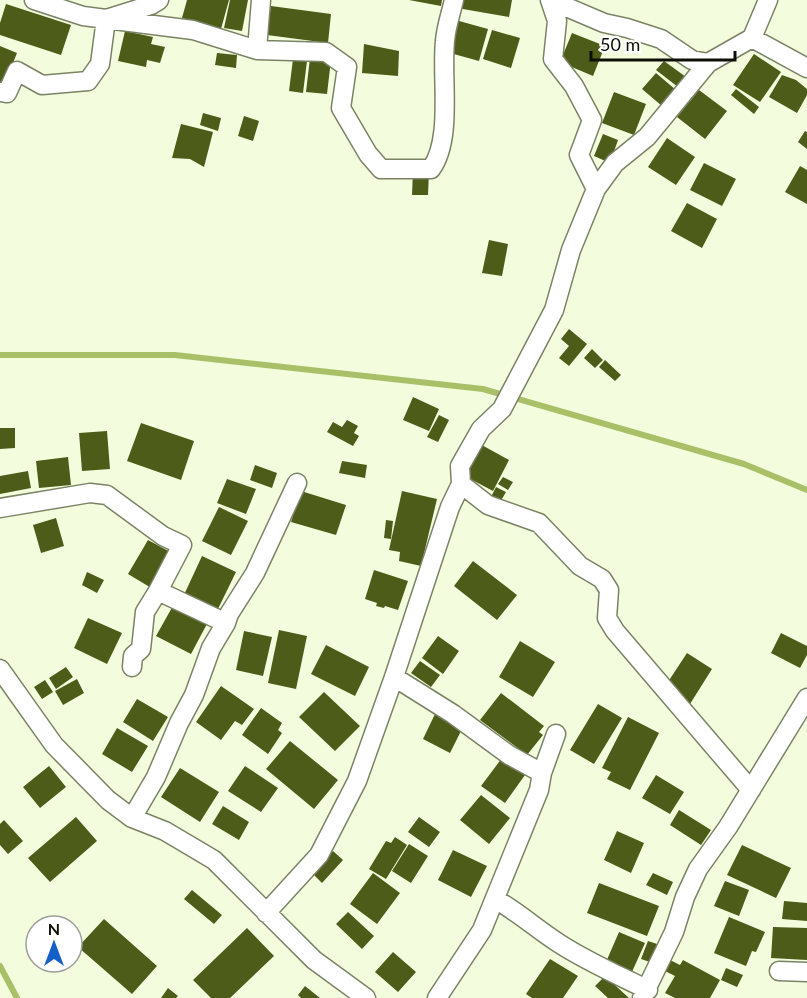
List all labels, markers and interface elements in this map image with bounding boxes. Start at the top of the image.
scale bar [591,24,735,62]
text: 50 m [600,33,640,55]
north arrow [24,914,84,974]
text: N [48,919,60,938]

